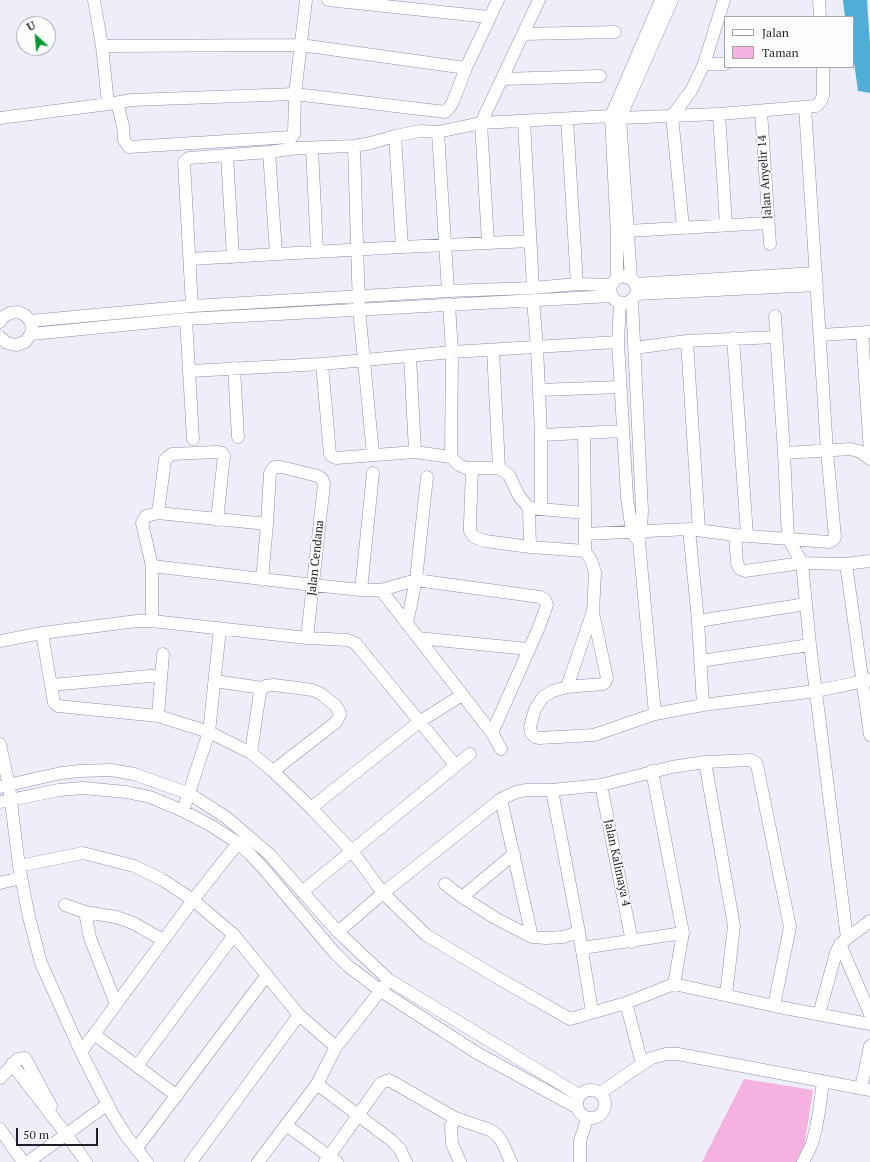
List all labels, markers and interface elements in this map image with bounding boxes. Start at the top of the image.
north arrow [16,16,56,56]
legend [724,16,854,68]
text: U [25,18,38,34]
text: Jalan [762,25,789,40]
text: Taman [762,45,799,60]
street label: Jalan Anyelir 14 [755,134,775,220]
street label: Jalan Cendana [305,519,327,597]
street label: Jalan Kalimaya 4 [601,818,633,908]
scale bar [18,1120,100,1146]
text: 50 m [23,1127,49,1142]

